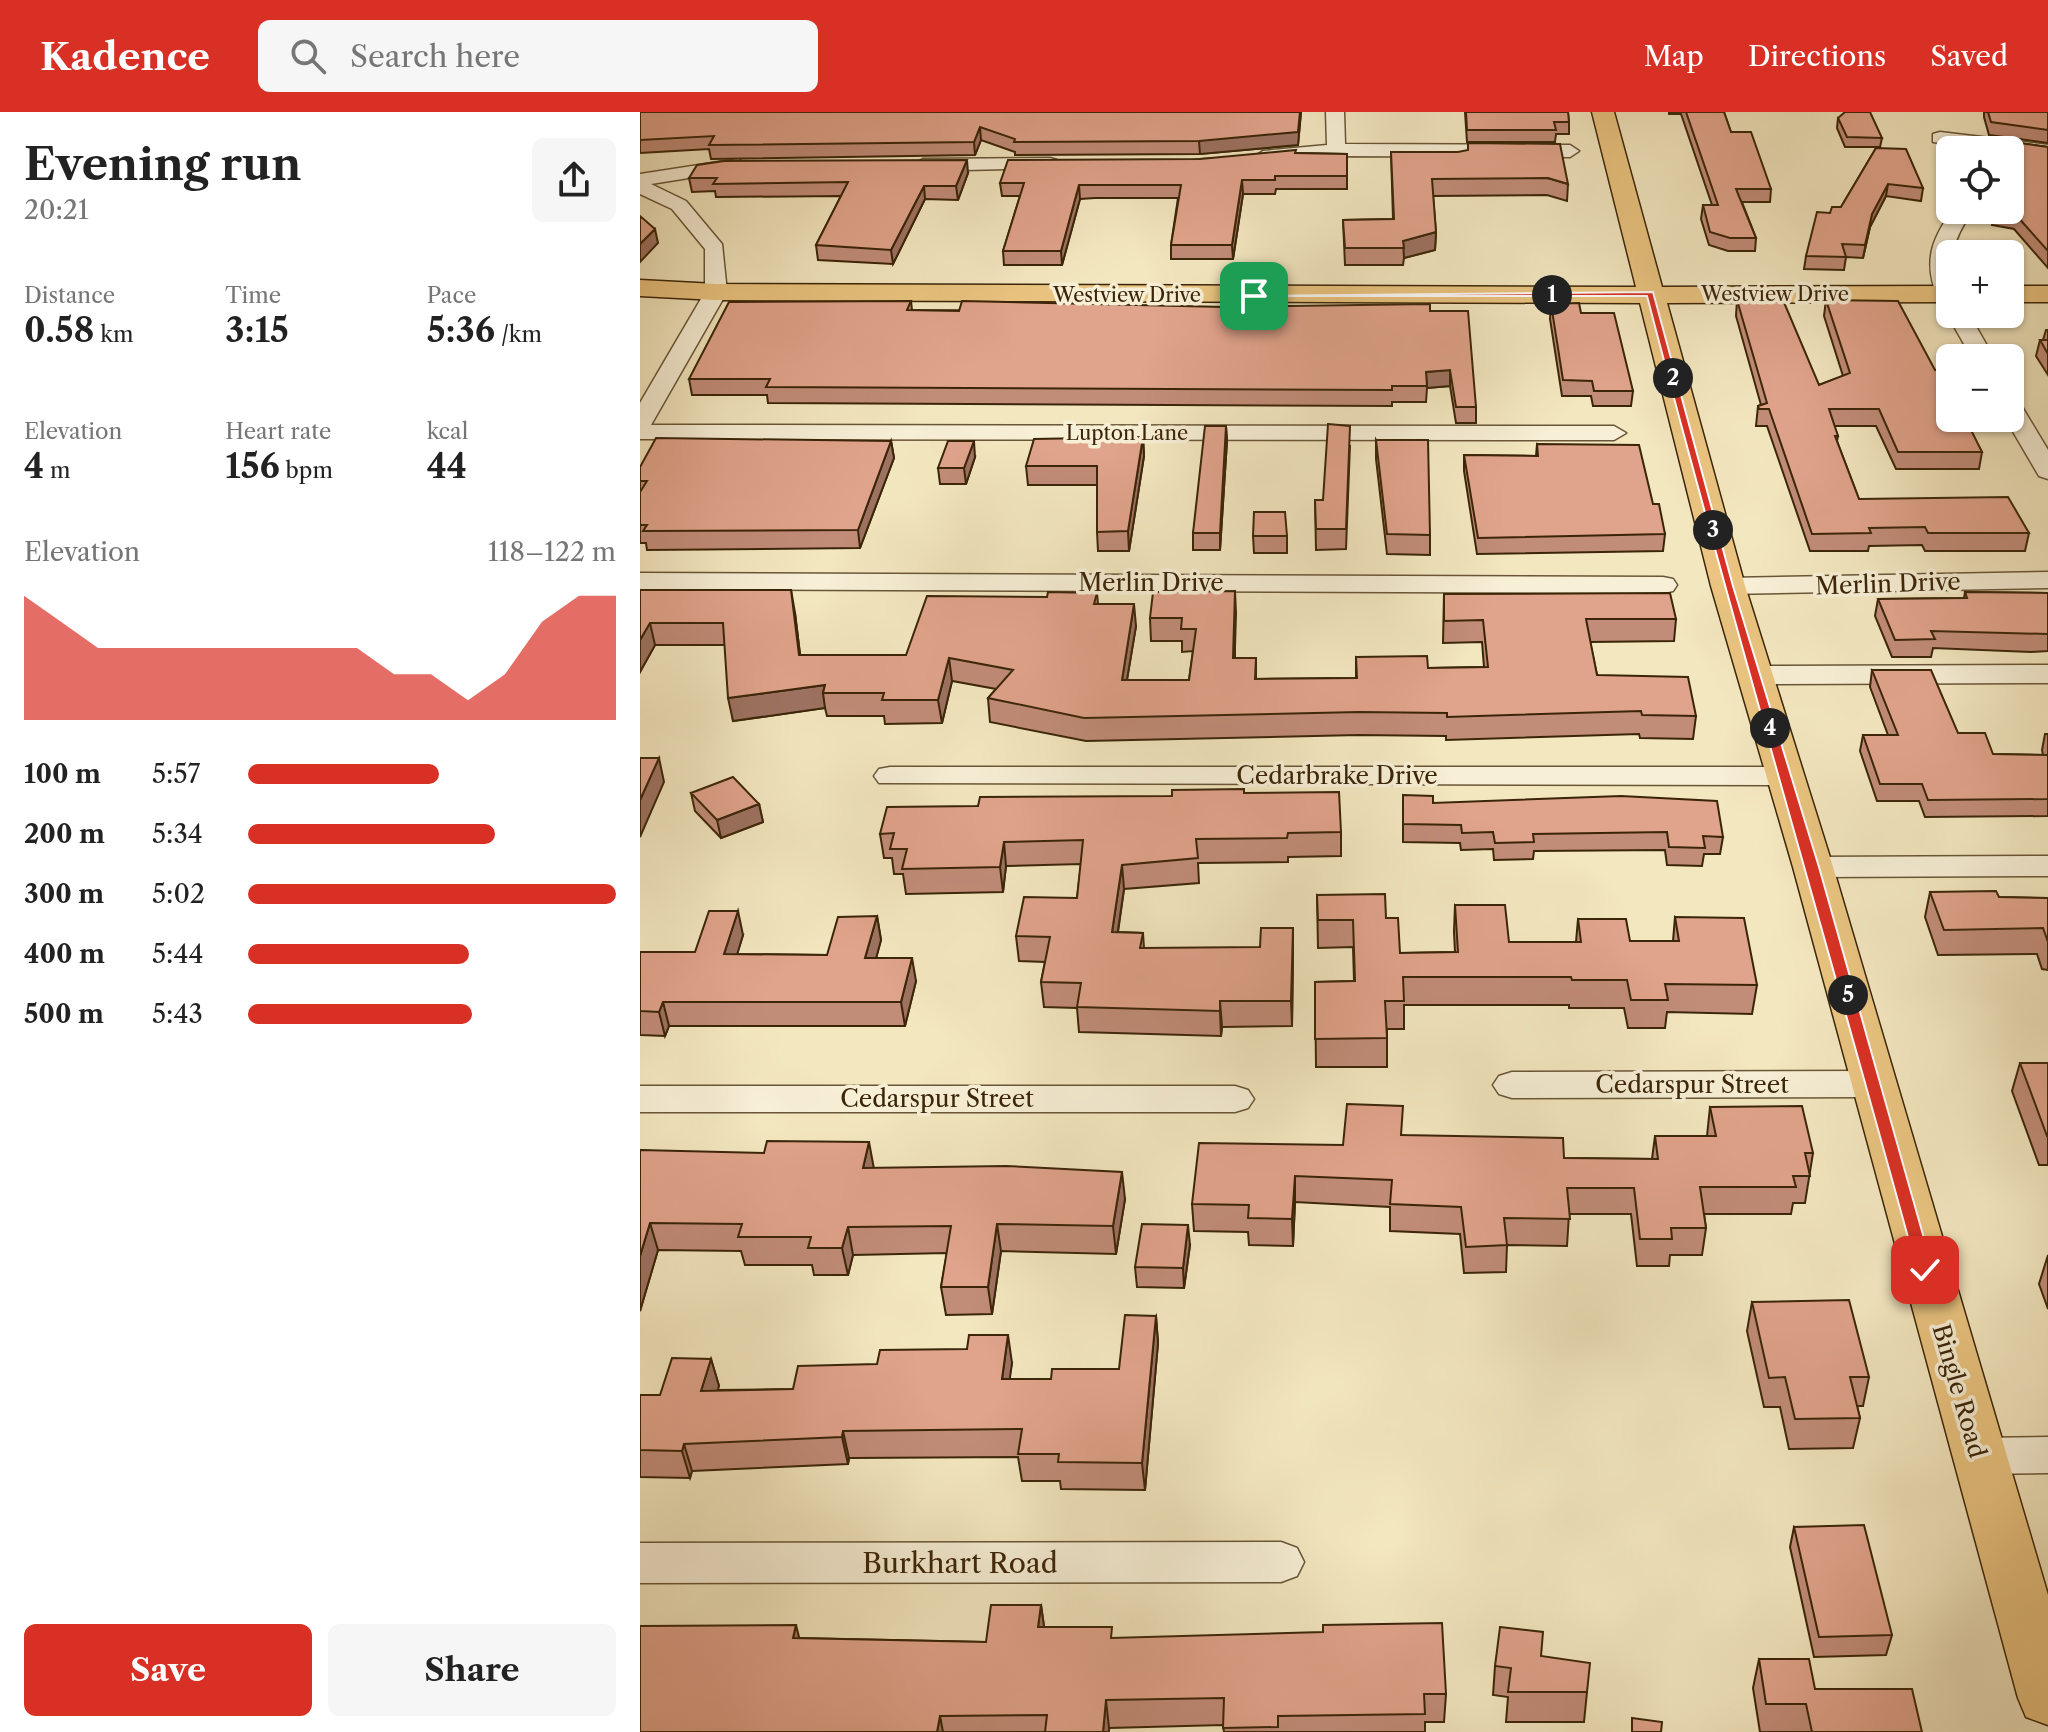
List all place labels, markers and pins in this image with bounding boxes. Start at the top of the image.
pin [1220,262,1288,330]
pin: 1 [1532,275,1572,315]
pin: 2 [1653,358,1693,398]
pin: 3 [1693,510,1733,550]
pin: 4 [1750,708,1790,748]
pin: 5 [1828,975,1868,1015]
pin [1891,1236,1959,1304]

